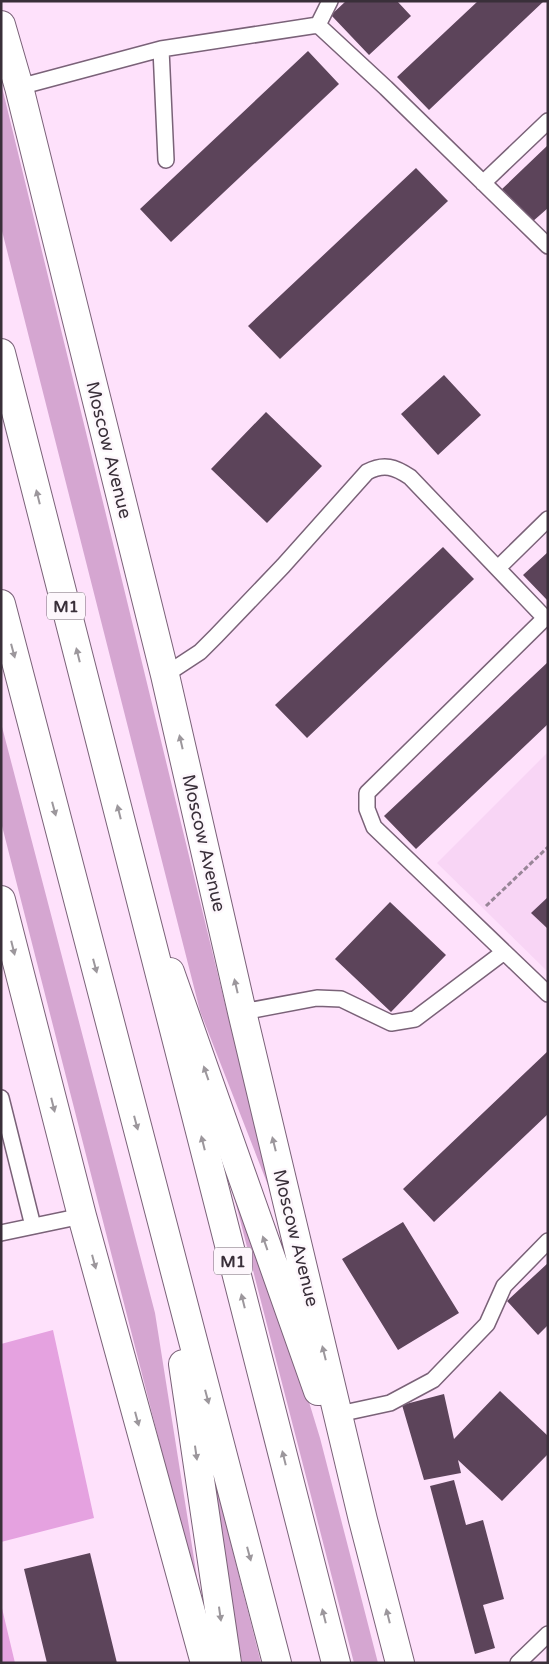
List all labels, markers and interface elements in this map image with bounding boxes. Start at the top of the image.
street label: Moscow Avenue [81,379,137,521]
one-way arrow [34,490,42,505]
road number: M1 [47,592,85,620]
one-way arrow [10,644,18,659]
one-way arrow [74,647,82,662]
one-way arrow [176,734,184,750]
street label: Moscow Avenue [177,772,231,914]
one-way arrow [50,801,58,816]
one-way arrow [114,805,122,820]
one-way arrow [9,940,17,955]
one-way arrow [91,958,99,974]
one-way arrow [232,978,240,993]
one-way arrow [202,1065,210,1080]
one-way arrow [50,1098,58,1113]
one-way arrow [132,1116,140,1131]
one-way arrow [199,1136,207,1151]
one-way arrow [270,1136,278,1151]
street label: Moscow Avenue [268,1167,324,1309]
one-way arrow [261,1235,268,1250]
road number: M1 [214,1248,252,1274]
one-way arrow [91,1255,99,1270]
one-way arrow [239,1293,247,1308]
one-way arrow [320,1345,328,1360]
one-way arrow [203,1390,211,1405]
one-way arrow [134,1412,142,1427]
one-way arrow [192,1445,200,1461]
one-way arrow [279,1451,287,1466]
one-way arrow [245,1547,253,1562]
one-way arrow [216,1606,224,1622]
one-way arrow [320,1608,328,1623]
one-way arrow [383,1608,391,1623]

